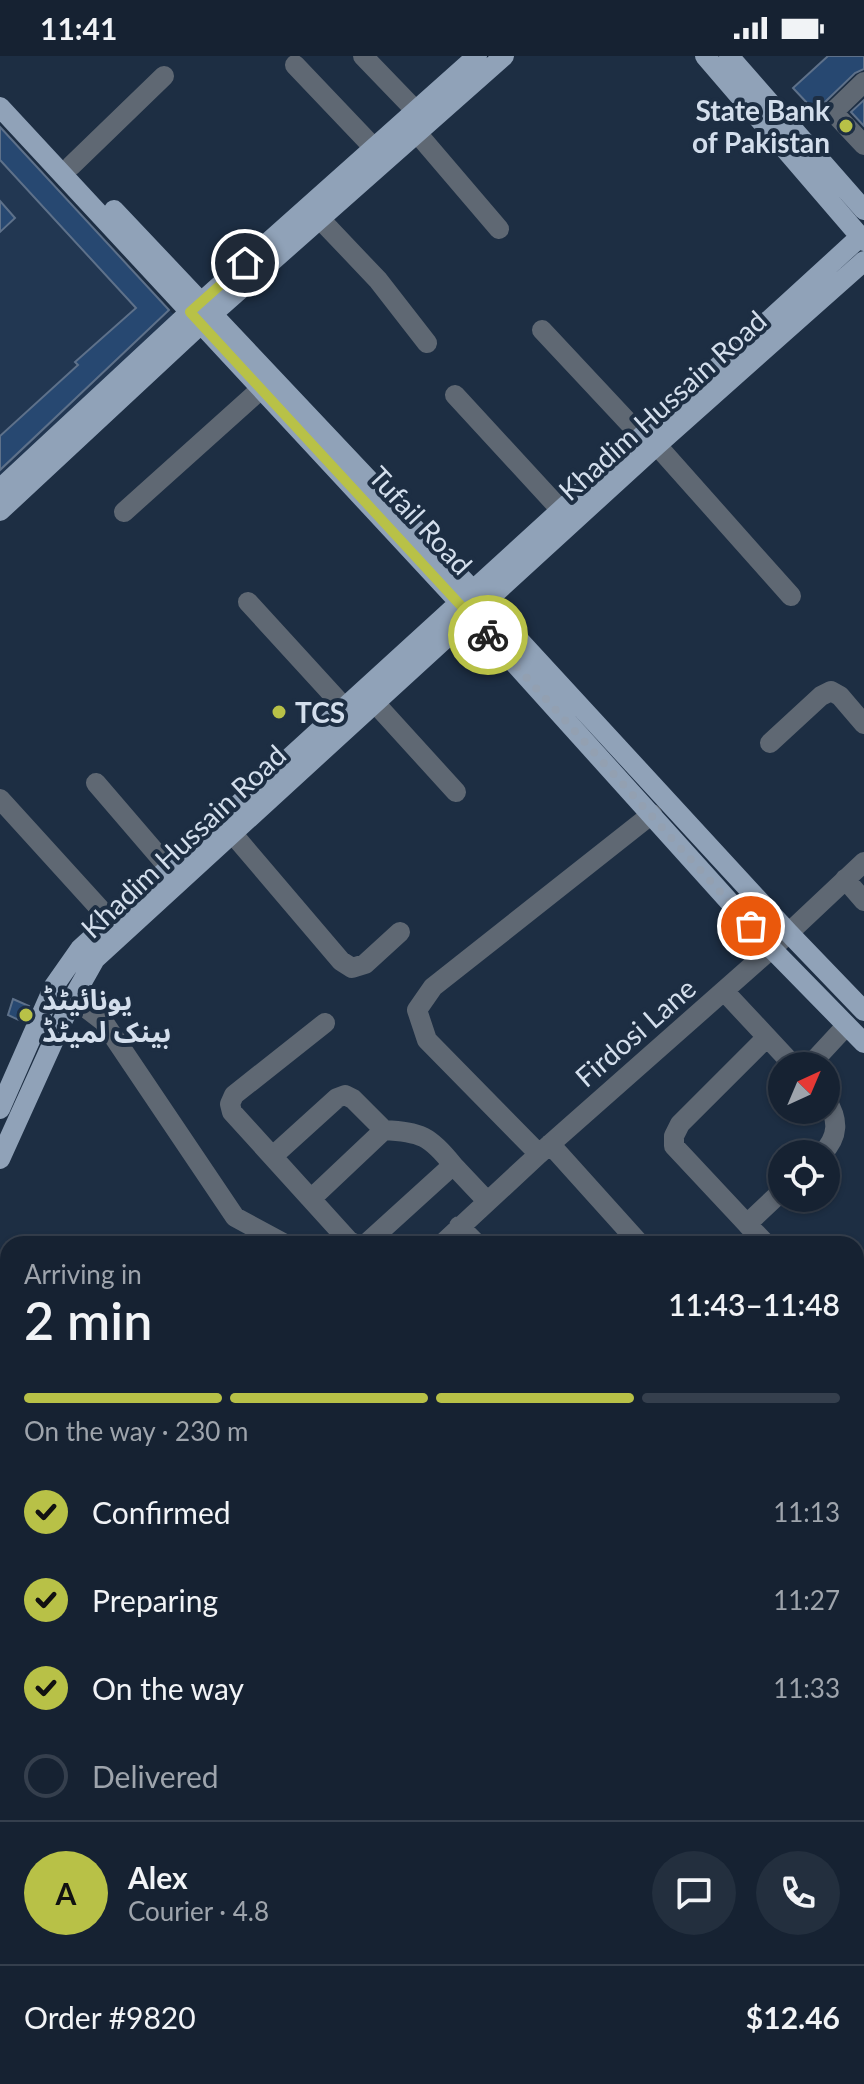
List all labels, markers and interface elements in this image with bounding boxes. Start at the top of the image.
text: 11:41 [40,10,117,46]
place label: State Bank of Pakistan [692,93,830,159]
marker: State Bank of Pakistan [837,117,855,135]
pin [211,229,279,297]
icon: home [223,241,267,285]
street label: Khadim Hussain Road [551,303,773,507]
street label: Tufail Road [362,459,480,581]
courier [448,595,528,675]
icon: bike [466,613,510,657]
place label: TCS [295,695,345,729]
marker: TCS [270,703,288,721]
street label: Khadim Hussain Road [74,737,292,945]
pin [717,892,785,960]
icon: bag [729,904,773,948]
street label: Firdosi Lane [568,970,702,1094]
place label: یونائیٹڈ بینک لمیٹڈ [42,982,171,1049]
marker: یونائیٹڈ بینک لمیٹڈ [17,1006,35,1024]
north arrow [768,1052,840,1124]
map controls [768,1052,840,1212]
button: locate [768,1140,840,1212]
text: Arriving in [24,1258,142,1290]
text: 11:43–11:48 [668,1286,840,1322]
text: 2 min [24,1289,152,1351]
text: On the way · 230 m [24,1415,248,1447]
icon: check [24,1490,68,1534]
text: Confirmed [92,1494,231,1530]
text: 11:13 [773,1496,840,1528]
icon: check [24,1578,68,1622]
text: Preparing [92,1582,218,1618]
text: 11:27 [773,1584,840,1616]
icon: check [24,1666,68,1710]
text: On the way [92,1670,244,1706]
text: 11:33 [773,1672,840,1704]
text: Delivered [92,1758,219,1794]
button: chat [652,1851,736,1935]
button: phone [756,1851,840,1935]
text: Alex [128,1859,188,1895]
text: A [56,1875,76,1911]
text: Courier · 4.8 [128,1895,269,1927]
text: Order #9820 [24,1999,196,2035]
text: $12.46 [746,1999,840,2035]

